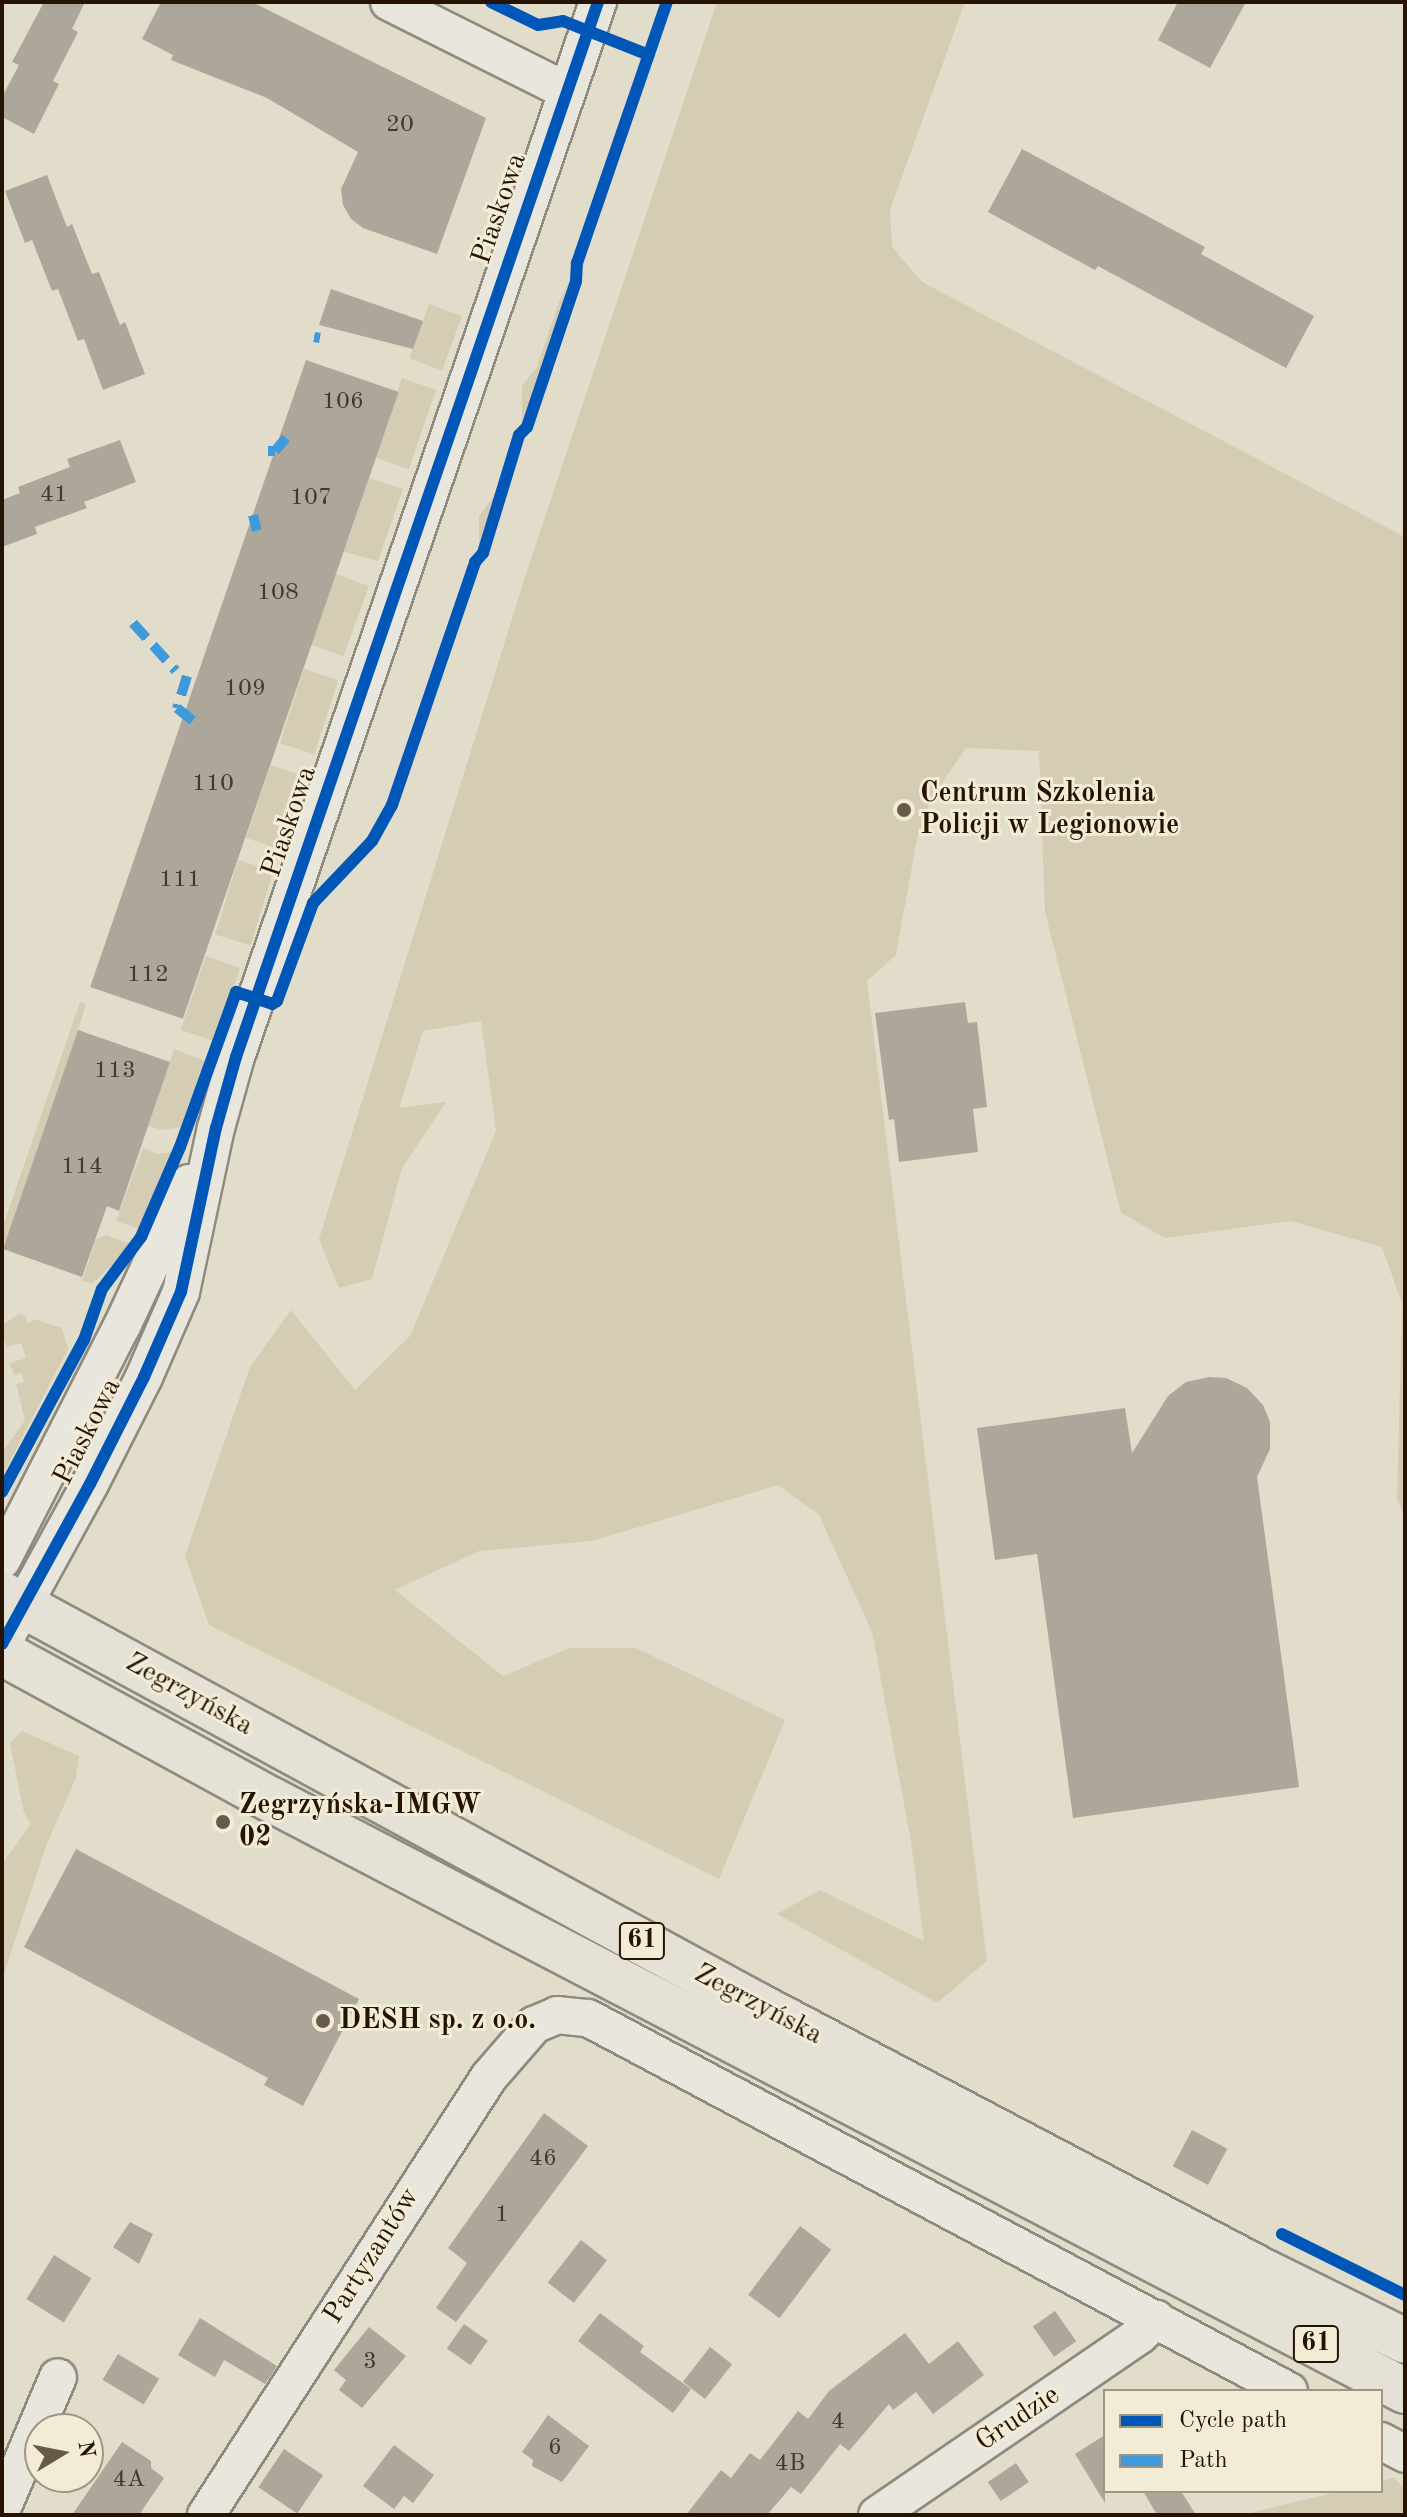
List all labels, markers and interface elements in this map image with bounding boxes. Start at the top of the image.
house number: 20 [386,112,414,140]
street label: Piaskowa [465,149,535,269]
house number: 106 [322,389,364,417]
house number: 41 [40,482,68,510]
house number: 107 [290,485,332,513]
house number: 108 [257,580,299,608]
house number: 109 [224,676,266,704]
street label: Piaskowa [255,762,325,882]
house number: 110 [192,771,234,799]
place label: Centrum Szkolenia Policji w Legionowie [920,777,1179,843]
marker: Centrum Szkolenia Policji w Legionowie [895,801,913,819]
house number: 111 [159,867,201,895]
house number: 112 [127,962,169,990]
house number: 113 [94,1058,136,1086]
house number: 114 [61,1154,103,1182]
street label: Piaskowa [47,1373,129,1491]
street label: Zegrzyńska [119,1646,259,1744]
place label: Zegrzyńska-IMGW 02 [239,1789,481,1855]
marker: Zegrzyńska-IMGW 02 [214,1813,232,1831]
road number: 61 [618,1919,666,1963]
street label: Zegrzyńska [688,1957,828,2053]
place label: DESH sp. z o.o. [339,2004,536,2038]
marker: DESH sp. z o.o. [314,2012,332,2030]
house number: 46 [529,2146,557,2174]
street label: Partyzantów [317,2182,427,2330]
house number: 1 [495,2202,509,2230]
road number: 61 [1292,2322,1340,2366]
house number: 3 [363,2349,377,2377]
street label: Grudzie [970,2379,1066,2459]
legend [1103,2389,1383,2493]
house number: 4 [831,2409,845,2437]
text: Cycle path [1179,2409,1287,2433]
north arrow [24,2413,104,2493]
house number: 6 [548,2435,562,2463]
text: N [73,2439,98,2459]
text: Path [1179,2449,1228,2473]
house number: 4B [775,2451,805,2479]
house number: 4A [113,2467,145,2495]

